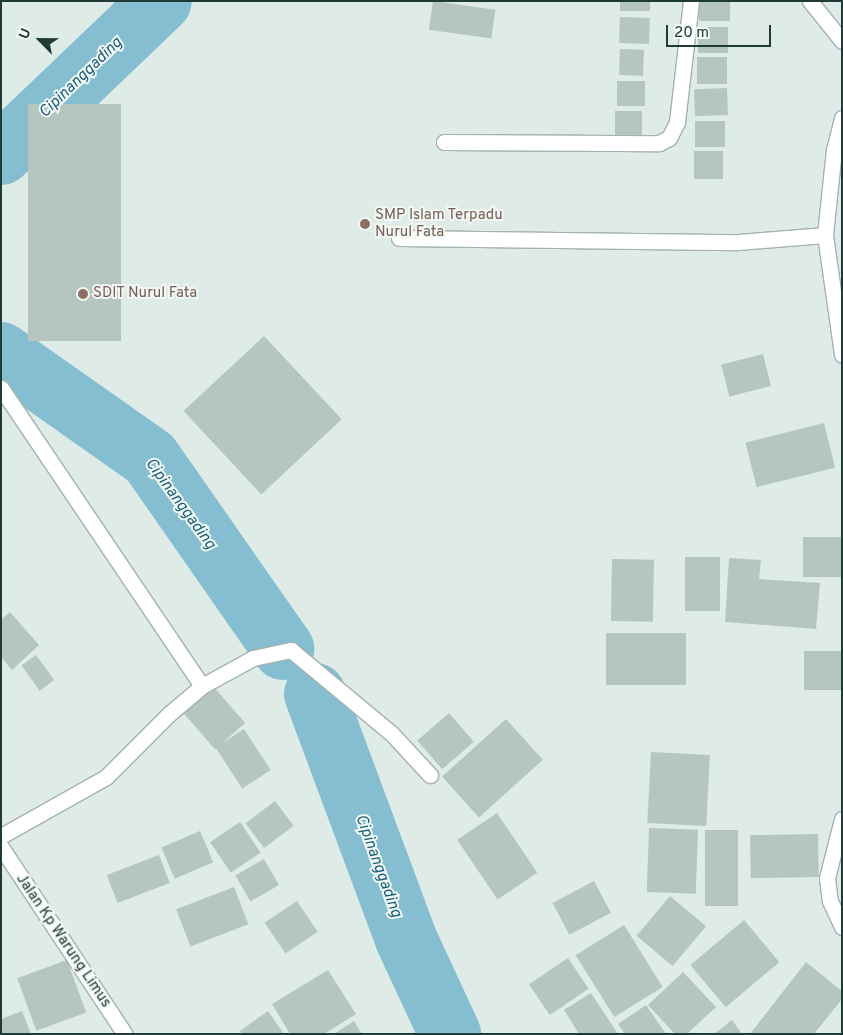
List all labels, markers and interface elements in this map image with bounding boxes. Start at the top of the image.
north arrow [15,15,65,65]
scale bar [668,15,773,47]
text: 20 m [674,24,709,43]
text: U [16,26,36,42]
water label: Cipinanggading [35,34,127,122]
place label: SMP Islam Terpadu Nurul Fata [375,206,503,241]
marker: SMP Islam Terpadu Nurul Fata [359,218,371,230]
place label: SDIT Nurul Fata [93,285,198,303]
marker: SDIT Nurul Fata [77,288,89,300]
water label: Cipinanggading [140,455,220,553]
water label: Cipinanggading [350,812,406,920]
street label: Jalan Kp Warung Limus [11,871,115,1011]

